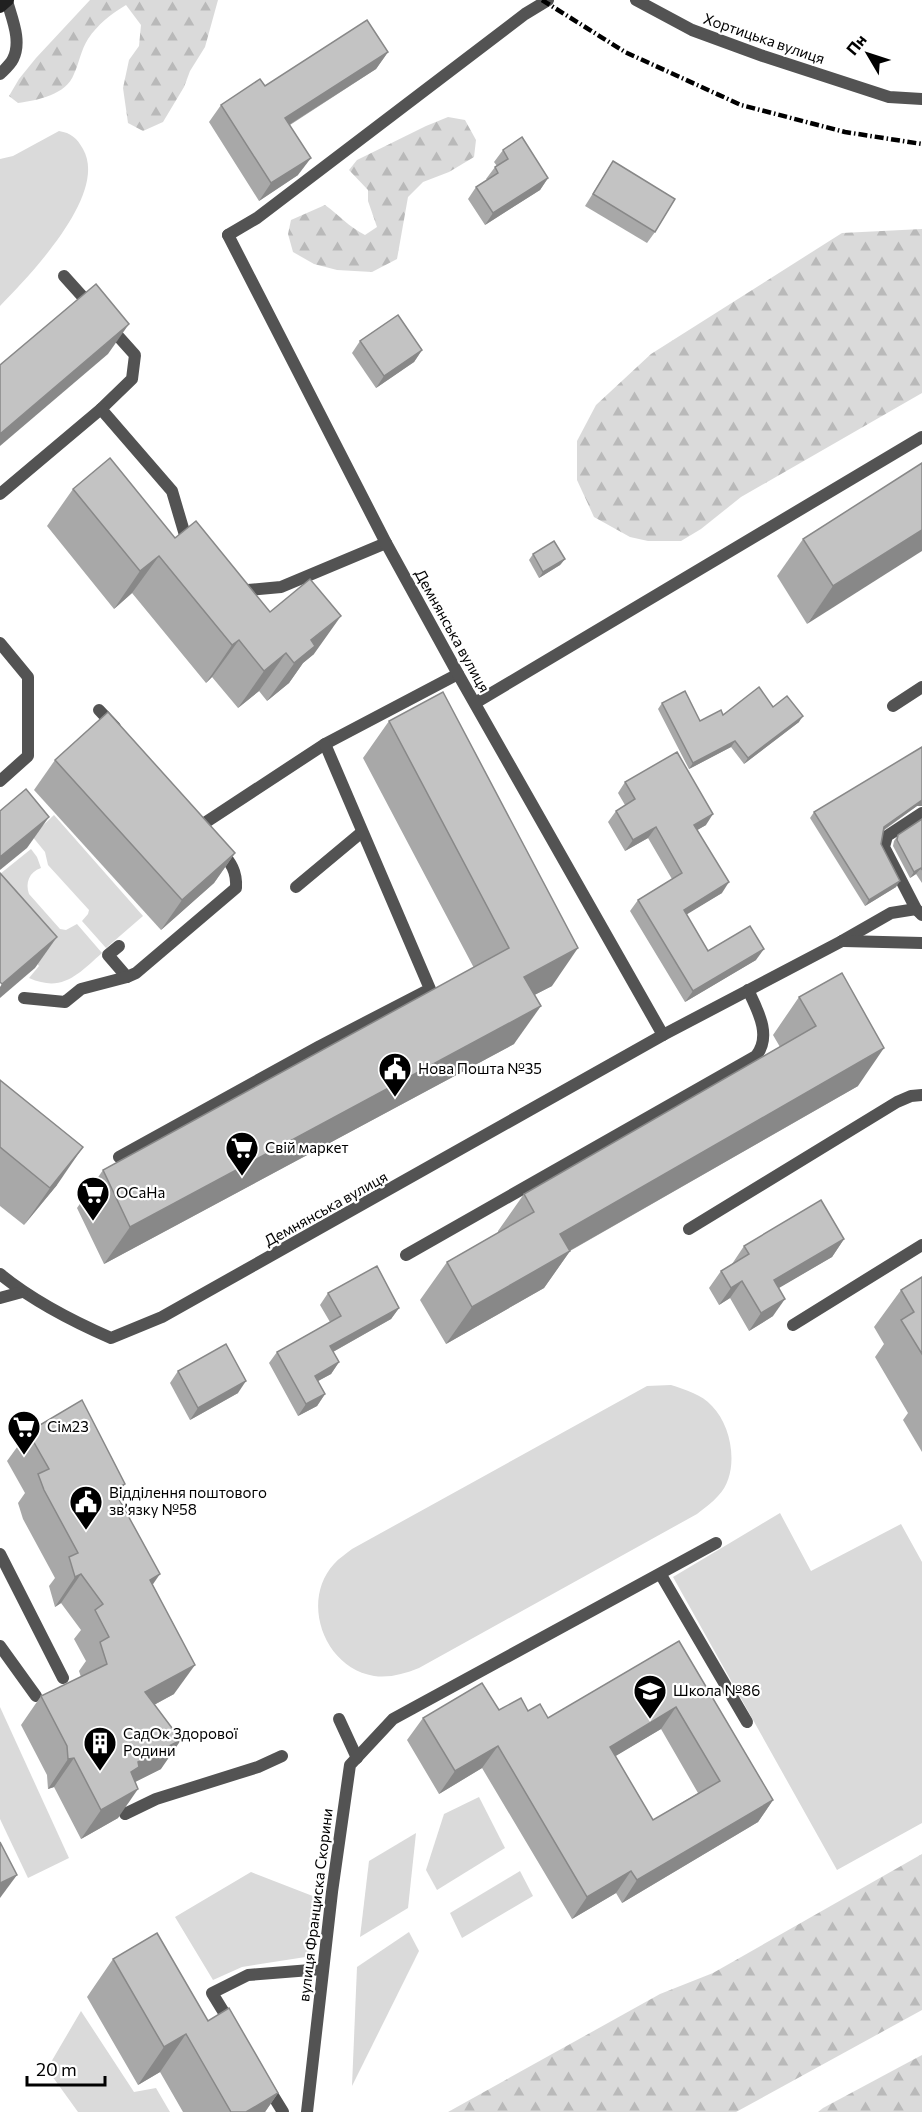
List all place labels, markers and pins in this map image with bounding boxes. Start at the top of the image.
public building icon: Нова Пошта №35 [377,1051,413,1098]
place label: Нова Пошта №35 [418,1059,542,1077]
supermarket icon: Свій маркет [224,1130,260,1177]
place label: Свій маркет [265,1138,348,1156]
supermarket icon: ОСаНа [75,1175,111,1222]
place label: ОСаНа [116,1183,165,1201]
supermarket icon: Сім23 [6,1409,42,1456]
place label: Сім23 [47,1417,89,1435]
place label: Відділення поштового зв’язку №58 [109,1483,267,1518]
public building icon: Відділення поштового зв’язку №58 [68,1484,104,1531]
school or university icon: Школа №86 [632,1673,668,1720]
place label: Школа №86 [673,1681,760,1699]
place label: СадОк Здорової Родини [123,1724,239,1759]
building icon: СадОк Здорової Родини [82,1725,118,1772]

